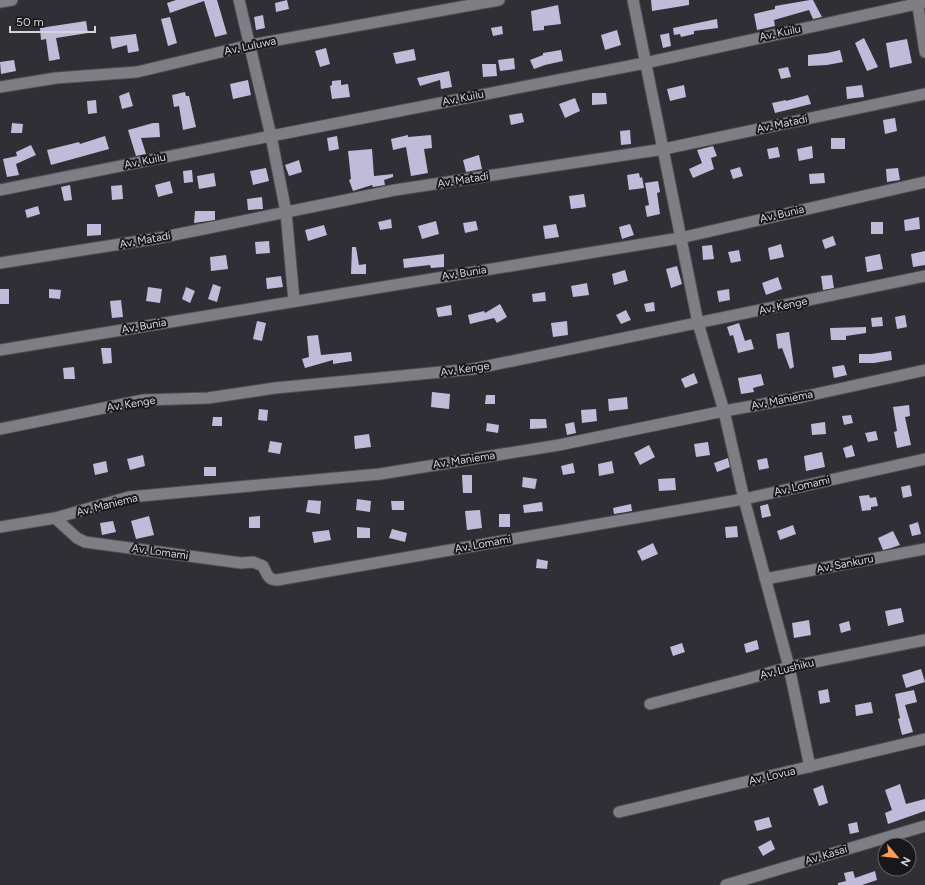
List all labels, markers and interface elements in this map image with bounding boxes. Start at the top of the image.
scale bar [10,8,95,34]
text: 50 m [16,15,44,29]
street label: Av. Kuilu [758,22,802,44]
street label: Av. Luluwa [223,34,277,58]
street label: Av. Kuilu [441,88,485,108]
street label: Av. Matadi [755,112,809,136]
street label: Av. Kuilu [123,151,167,171]
street label: Av. Matadi [436,170,490,190]
street label: Av. Bunia [759,203,805,225]
street label: Av. Matadi [118,229,172,251]
street label: Av. Bunia [441,263,487,283]
street label: Av. Kenge [758,295,808,317]
street label: Av. Bunia [121,316,167,336]
street label: Av. Kenge [440,359,490,379]
street label: Av. Maniema [750,388,814,412]
street label: Av. Kenge [106,394,156,414]
street label: Av. Maniema [432,449,496,471]
street label: Av. Lomami [773,473,831,499]
street label: Av. Maniema [75,491,139,519]
street label: Av. Lomami [454,533,512,555]
street label: Av. Lomami [131,542,189,562]
street label: Av. Sankuru [815,552,875,576]
street label: Av. Lushiku [759,656,815,682]
street label: Av. Lovua [747,764,797,788]
north arrow [877,837,917,877]
street label: Av. Kasaï [803,842,849,868]
text: N [898,855,913,868]

